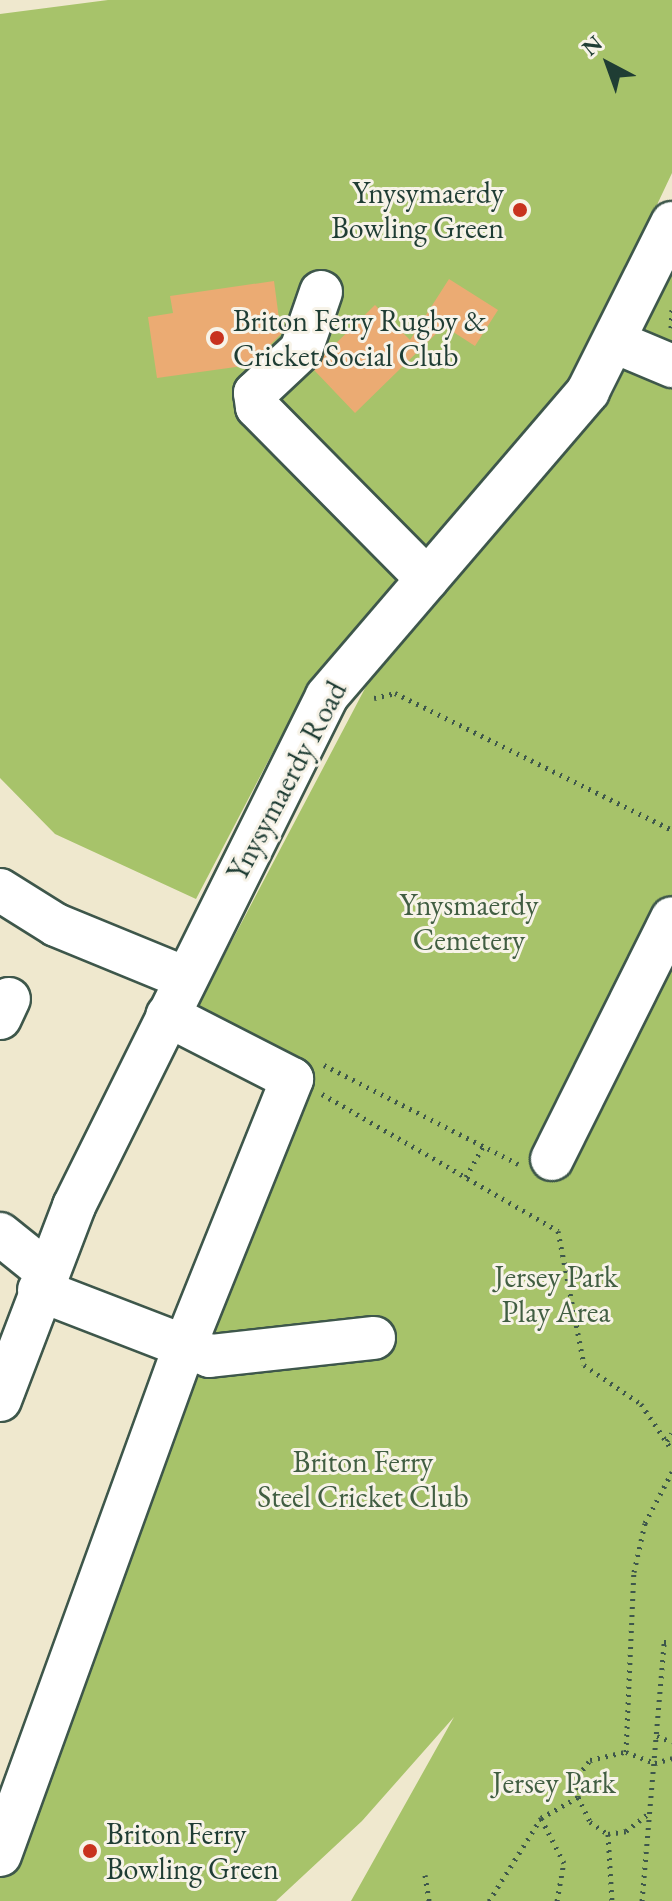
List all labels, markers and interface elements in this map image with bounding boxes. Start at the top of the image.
north arrow [568,24,648,104]
text: N [576,29,608,62]
place label: Ynysymaerdy Bowling Green [331,175,504,246]
marker: Ynysymaerdy Bowling Green [511,201,529,219]
place label: Briton Ferry Rugby & Cricket Social Club [233,303,486,374]
marker: Briton Ferry Rugby & Cricket Social Club [208,329,226,347]
street label: Ynysymaerdy Road [219,675,355,887]
park label: Ynysmaerdy Cemetery [400,887,538,958]
park label: Jersey Park Play Area [494,1259,618,1330]
park label: Briton Ferry Steel Cricket Club [257,1444,469,1514]
park label: Jersey Park [492,1765,616,1801]
place label: Briton Ferry Bowling Green [106,1816,279,1886]
marker: Briton Ferry Bowling Green [81,1842,99,1860]

